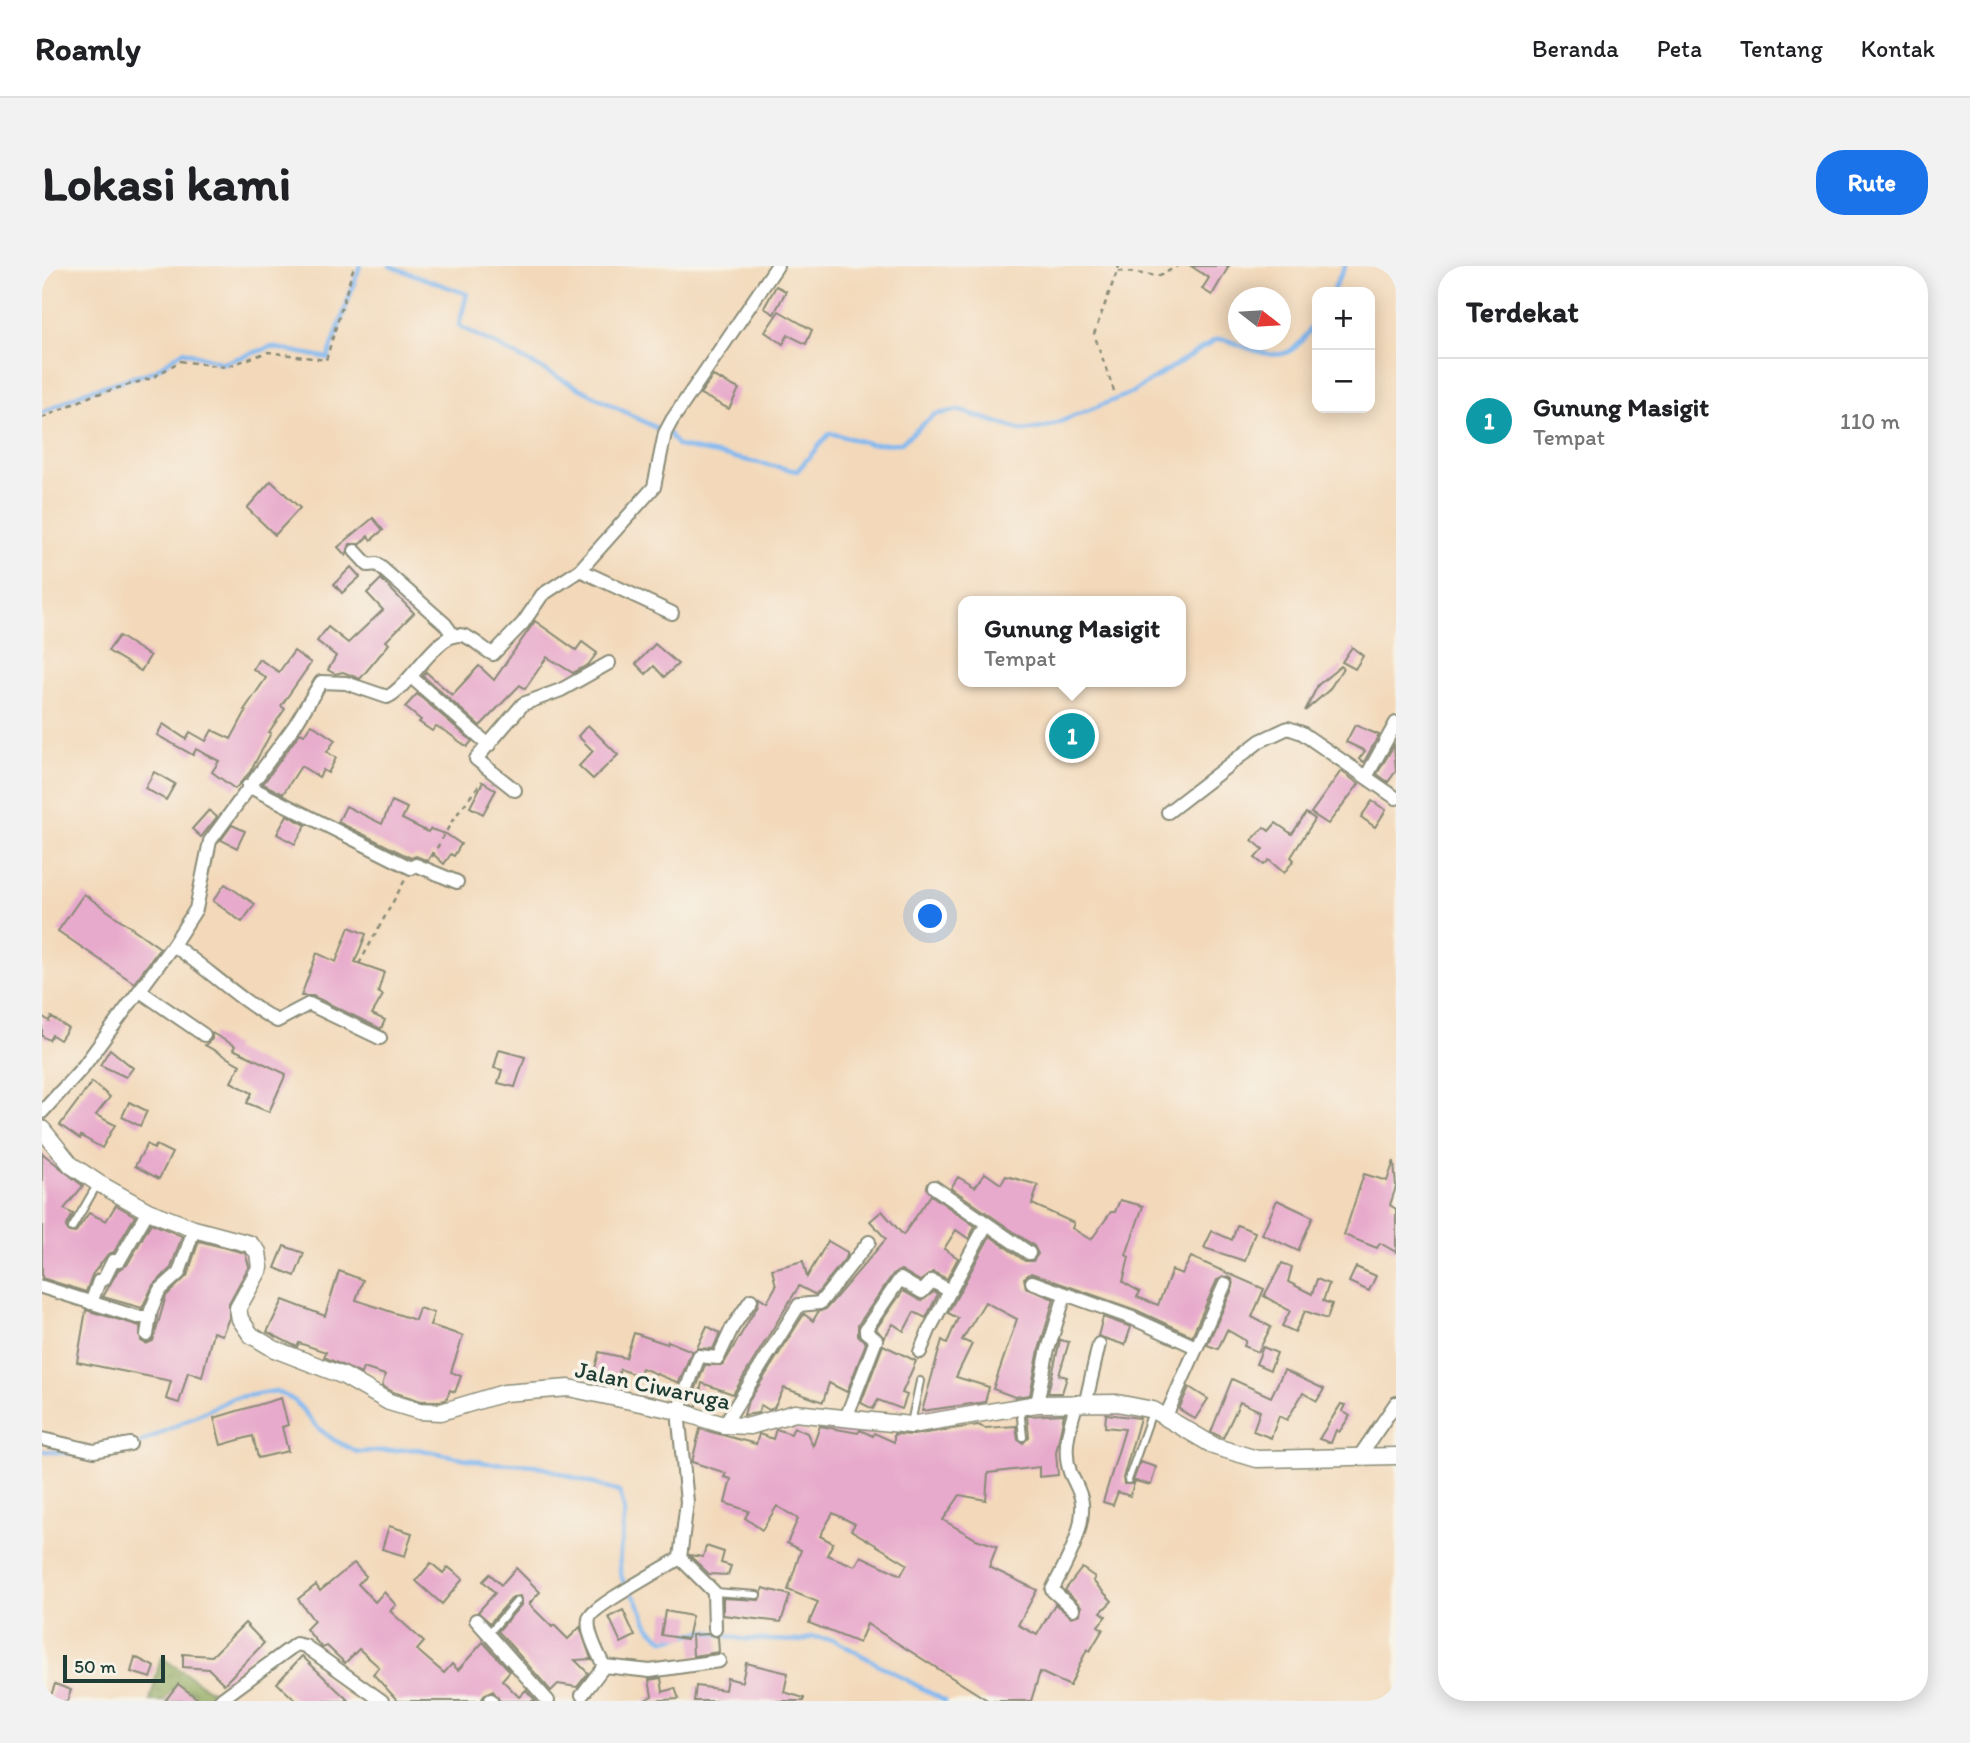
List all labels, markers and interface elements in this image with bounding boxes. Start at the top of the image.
text: Roamly [35,29,141,68]
text: Beranda [1532,34,1619,63]
text: Peta [1657,34,1702,63]
text: Tentang [1740,34,1823,63]
text: Kontak [1861,34,1935,63]
button: Rute [1816,150,1928,215]
text: Lokasi kami [42,153,291,212]
north arrow [1228,287,1291,350]
map controls [1312,287,1375,413]
button: + [1312,287,1375,350]
text: Terdekat [1466,293,1579,330]
button: − [1312,350,1375,413]
text: Gunung Masigit [1533,391,1709,423]
text: 1 [1484,407,1494,435]
text: 110 m [1840,407,1900,435]
text: Tempat [1533,423,1605,451]
popup [958,596,1186,687]
text: Gunung Masigit [984,612,1160,644]
text: Tempat [984,644,1056,672]
pin: 1 [1049,710,1095,762]
your location [913,899,947,933]
street label: Jalan Ciwaruga [573,1354,734,1416]
scale bar [63,1652,164,1684]
text: 50 m [74,1655,116,1678]

